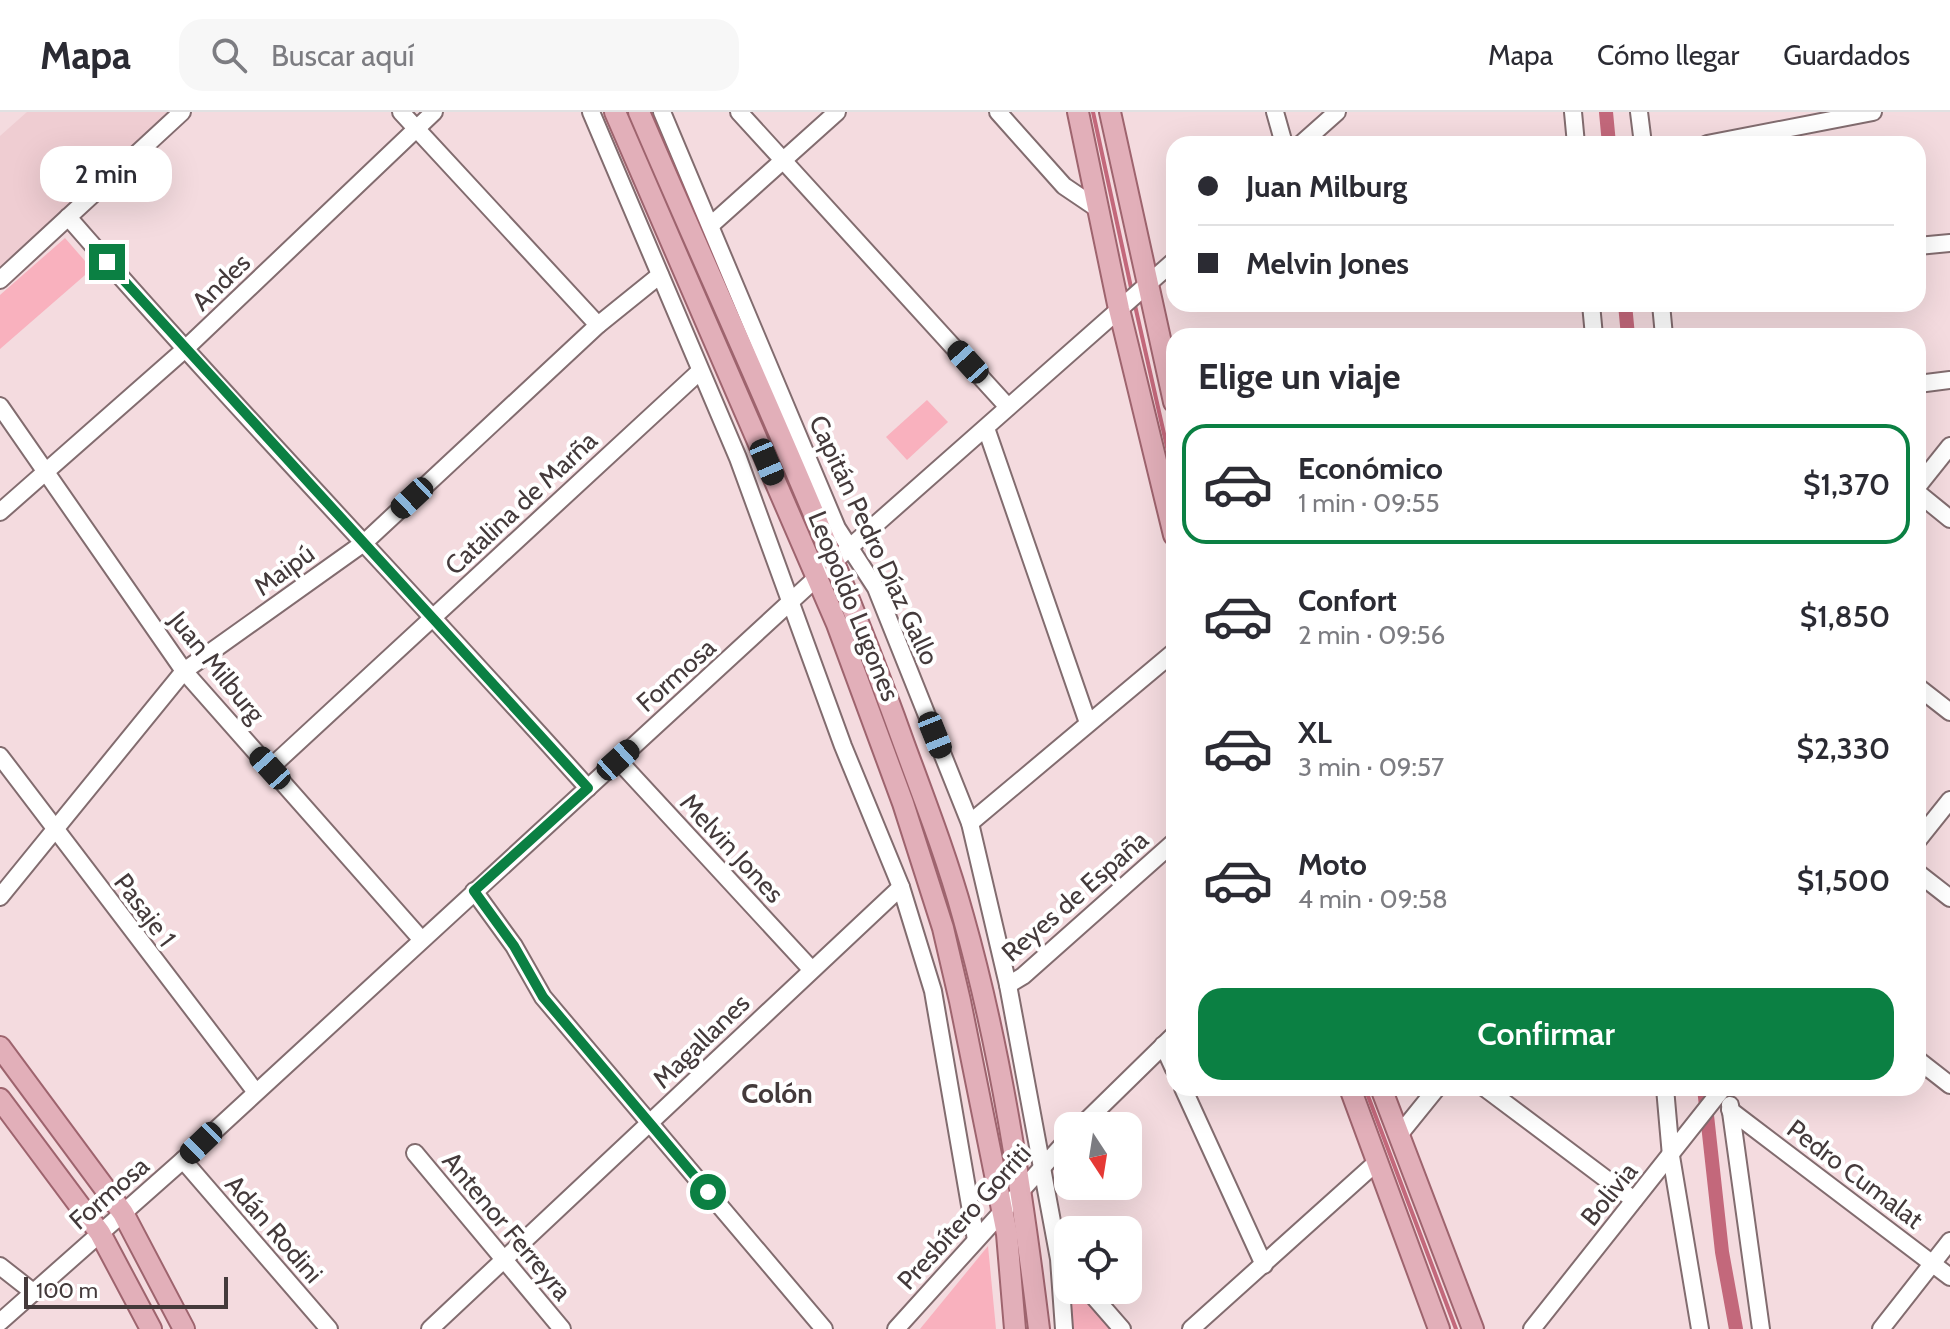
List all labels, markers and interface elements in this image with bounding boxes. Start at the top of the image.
search box [179,19,739,91]
text: Mapa [40,32,131,79]
icon: search [207,33,251,77]
text: Buscar aquí [271,37,414,74]
text: Mapa [1488,38,1553,72]
text: Cómo llegar [1597,38,1739,72]
text: Guardados [1783,38,1910,72]
callout: 2 min [41,146,173,202]
text: 2 min [75,158,137,190]
text: Juan Milburg [1246,168,1407,205]
route end [89,244,125,280]
text: Melvin Jones [1246,245,1409,282]
street label: Andes [185,246,257,317]
car [943,336,993,388]
text: Elige un viaje [1198,354,1401,398]
street label: Capitán Pedro Díaz Gallo [802,410,946,670]
street label: Catalina de Marña [438,424,604,582]
car [747,435,787,489]
icon: car [1202,448,1274,520]
text: Económico [1298,450,1443,487]
text: $1,370 [1803,466,1890,503]
car [386,473,438,523]
text: 1 min · 09:55 [1298,487,1440,519]
street label: Leopoldo Lugones [801,506,907,706]
street label: Maipú [247,537,321,603]
icon: car [1202,580,1274,652]
text: Confort [1298,582,1397,619]
text: $1,850 [1800,598,1890,635]
street label: Juan Milburg [162,604,272,730]
text: 2 min · 09:56 [1298,619,1445,651]
street label: Formosa [630,631,723,719]
car [915,708,955,762]
icon: car [1202,712,1274,784]
text: XL [1298,714,1332,751]
text: $2,330 [1797,730,1890,767]
car [592,735,644,785]
car [245,742,295,794]
text: 3 min · 09:57 [1298,751,1444,783]
street label: Melvin Jones [673,787,791,910]
street label: Reyes de España [995,823,1155,968]
icon: car [1202,844,1274,916]
text: Moto [1298,846,1367,883]
text: $1,500 [1797,862,1890,899]
street label: Pasaje 1 [107,867,183,953]
text: 4 min · 09:58 [1298,883,1448,915]
street label: Magallanes [646,987,756,1095]
button: Confirmar [1198,988,1894,1080]
district label: Colón [741,1076,813,1110]
north arrow [1054,1112,1142,1200]
map controls [1054,1112,1142,1304]
street label: Pedro Cumalat [1781,1112,1929,1236]
car [175,1118,227,1168]
street label: Presbítero Gorriti [890,1138,1038,1296]
street label: Antenor Ferreyra [436,1145,579,1307]
street label: Formosa [63,1149,156,1236]
street label: Bolivia [1574,1155,1644,1232]
street label: Adán Rodini [218,1169,330,1289]
route start [690,1174,726,1210]
button: locate [1054,1216,1142,1304]
scale bar [24,1273,228,1309]
text: 100 m [36,1277,98,1304]

